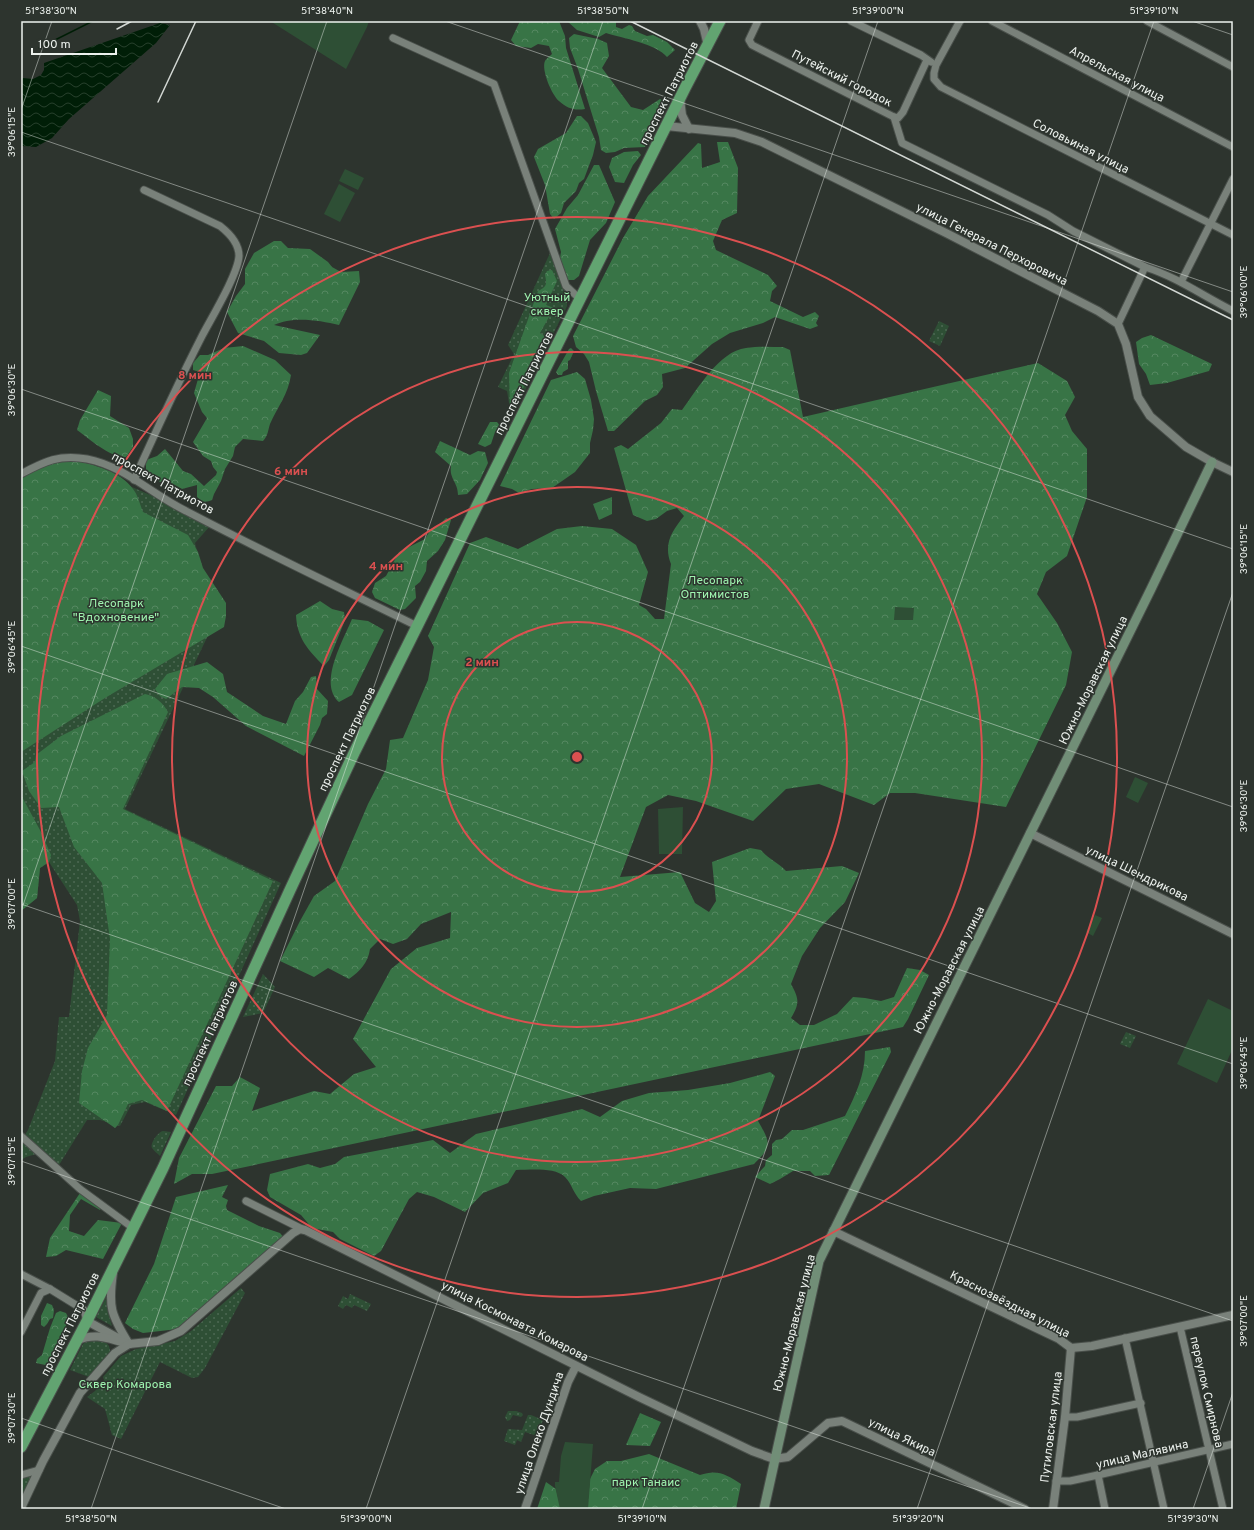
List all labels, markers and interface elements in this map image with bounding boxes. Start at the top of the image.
text: 51°38'30"N [25,5,77,18]
text: 51°38'40"N [301,5,353,18]
text: 51°38'50"N [577,5,629,18]
text: 51°39'00"N [852,5,904,18]
text: 51°39'10"N [1129,5,1179,18]
scale bar [32,30,116,56]
text: 100 m [38,37,71,53]
street label: проспект Патриотов [637,39,703,148]
street label: Апрельская улица [1066,43,1167,107]
street label: Путейский городок [788,47,895,111]
text: 39°06'15"E [6,107,19,157]
street label: Соловьиная улица [1030,116,1132,178]
street label: улица Генерала Перхоровича [913,200,1070,290]
text: 39°06'00"E [1238,265,1251,319]
park label: Уютный сквер [524,290,570,320]
street label: проспект Патриотов [492,329,558,438]
text: 39°06'30"E [6,364,19,416]
text: 8 мин [178,368,212,384]
street label: проспект Патриотов [108,449,217,519]
text: 6 мин [274,464,308,480]
text: 39°06'15"E [1238,524,1251,574]
text: 4 мин [369,559,403,575]
park label: Лесопарк Оптимистов [681,573,749,603]
park label: Лесопарк "Вдохновение" [73,596,159,626]
street label: Южно-Моравская улица [1056,614,1132,747]
text: 39°06'45"E [6,621,19,673]
text: 2 мин [465,655,499,671]
street label: проспект Патриотов [316,684,380,795]
centre of rings [570,750,584,764]
text: 39°06'30"E [1238,780,1251,832]
street label: улица Шендрикова [1083,842,1191,906]
text: 39°07'00"E [6,878,19,930]
street label: Южно-Моравская улица [911,904,989,1037]
street label: проспект Патриотов [179,978,242,1089]
text: 39°06'45"E [1238,1037,1251,1089]
text: 39°07'15"E [6,1136,19,1186]
street label: Южно-Моравская улица [770,1253,820,1394]
street label: Краснозвёздная улица [947,1268,1072,1342]
street label: проспект Патриотов [38,1270,104,1379]
street label: улица Космонавта Комарова [438,1278,591,1366]
text: 39°07'00"E [1238,1295,1251,1347]
street label: переулок Смирнова [1185,1335,1227,1449]
street label: улица Олеко Дундича [511,1370,568,1497]
street label: Путиловская улица [1037,1371,1067,1484]
park label: Сквер Комарова [78,1377,172,1393]
text: 39°07'30"E [6,1392,19,1444]
street label: улица Якира [865,1415,938,1461]
street label: улица Малявина [1094,1437,1190,1473]
park label: парк Танаис [612,1475,680,1491]
text: 51°38'50"N [65,1513,117,1526]
text: 51°39'00"N [340,1513,392,1526]
text: 51°39'10"N [617,1513,667,1526]
text: 51°39'20"N [892,1513,944,1526]
text: 51°39'30"N [1167,1513,1219,1526]

